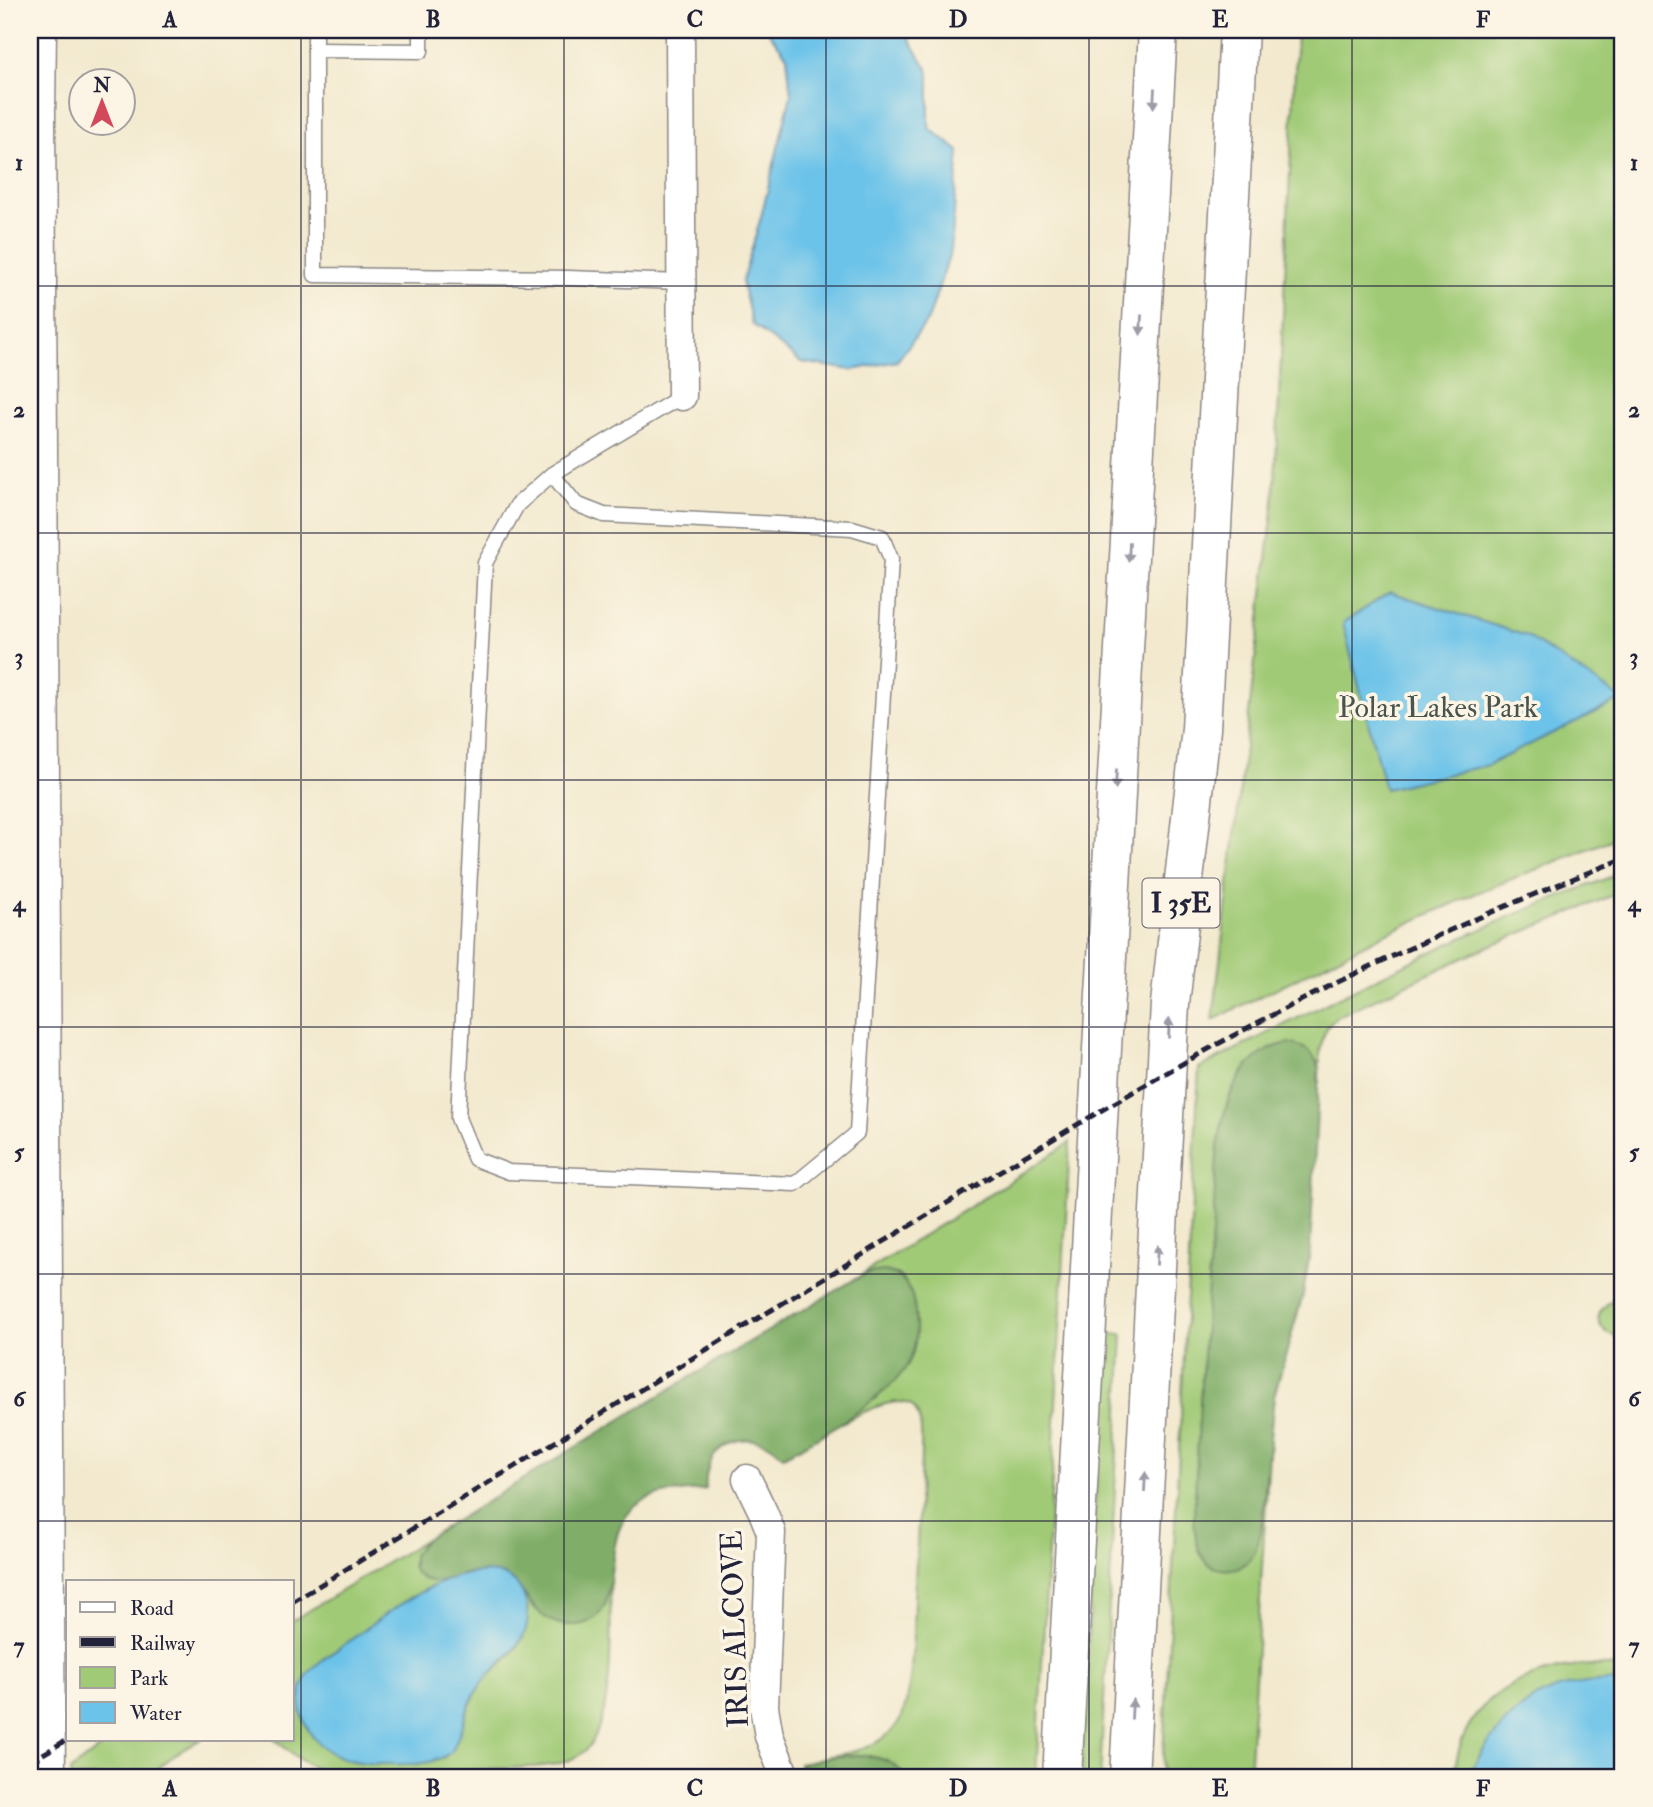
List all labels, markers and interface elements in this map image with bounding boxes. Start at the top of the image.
text: A [162,5,178,34]
text: B [425,5,441,34]
text: C [687,5,703,34]
text: D [949,5,967,34]
text: E [1212,5,1229,34]
text: F [1476,5,1491,34]
north arrow [66,66,136,136]
text: N [92,74,111,98]
one-way arrow [1148,87,1159,109]
text: 1 [15,148,23,177]
text: 1 [1630,148,1638,177]
one-way arrow [1136,314,1147,336]
text: 2 [13,395,25,424]
text: 2 [1628,395,1640,424]
one-way arrow [1123,541,1134,563]
text: 3 [15,642,23,671]
text: 3 [1630,642,1638,671]
park label: Polar Lakes Park [1338,689,1538,726]
one-way arrow [1110,769,1121,791]
road number: I 35E [1142,878,1220,928]
text: 4 [12,889,27,918]
text: 4 [1627,889,1642,918]
one-way arrow [1163,1016,1174,1038]
text: 5 [14,1137,25,1166]
text: 5 [1629,1137,1640,1166]
one-way arrow [1151,1244,1162,1266]
text: 6 [13,1384,27,1413]
text: 6 [1628,1384,1642,1413]
one-way arrow [1139,1471,1150,1493]
street label: IRIS ALCOVE [713,1530,757,1728]
legend [66,1580,294,1741]
text: Road [130,1595,175,1622]
text: Railway [130,1630,196,1657]
text: 7 [14,1631,25,1660]
text: 7 [1629,1631,1640,1660]
text: Park [130,1665,168,1692]
one-way arrow [1127,1698,1138,1720]
text: Water [129,1700,182,1727]
text: A [162,1774,178,1803]
text: B [425,1774,441,1803]
text: C [687,1774,703,1803]
text: D [949,1774,967,1803]
text: E [1212,1774,1229,1803]
text: F [1476,1774,1491,1803]

